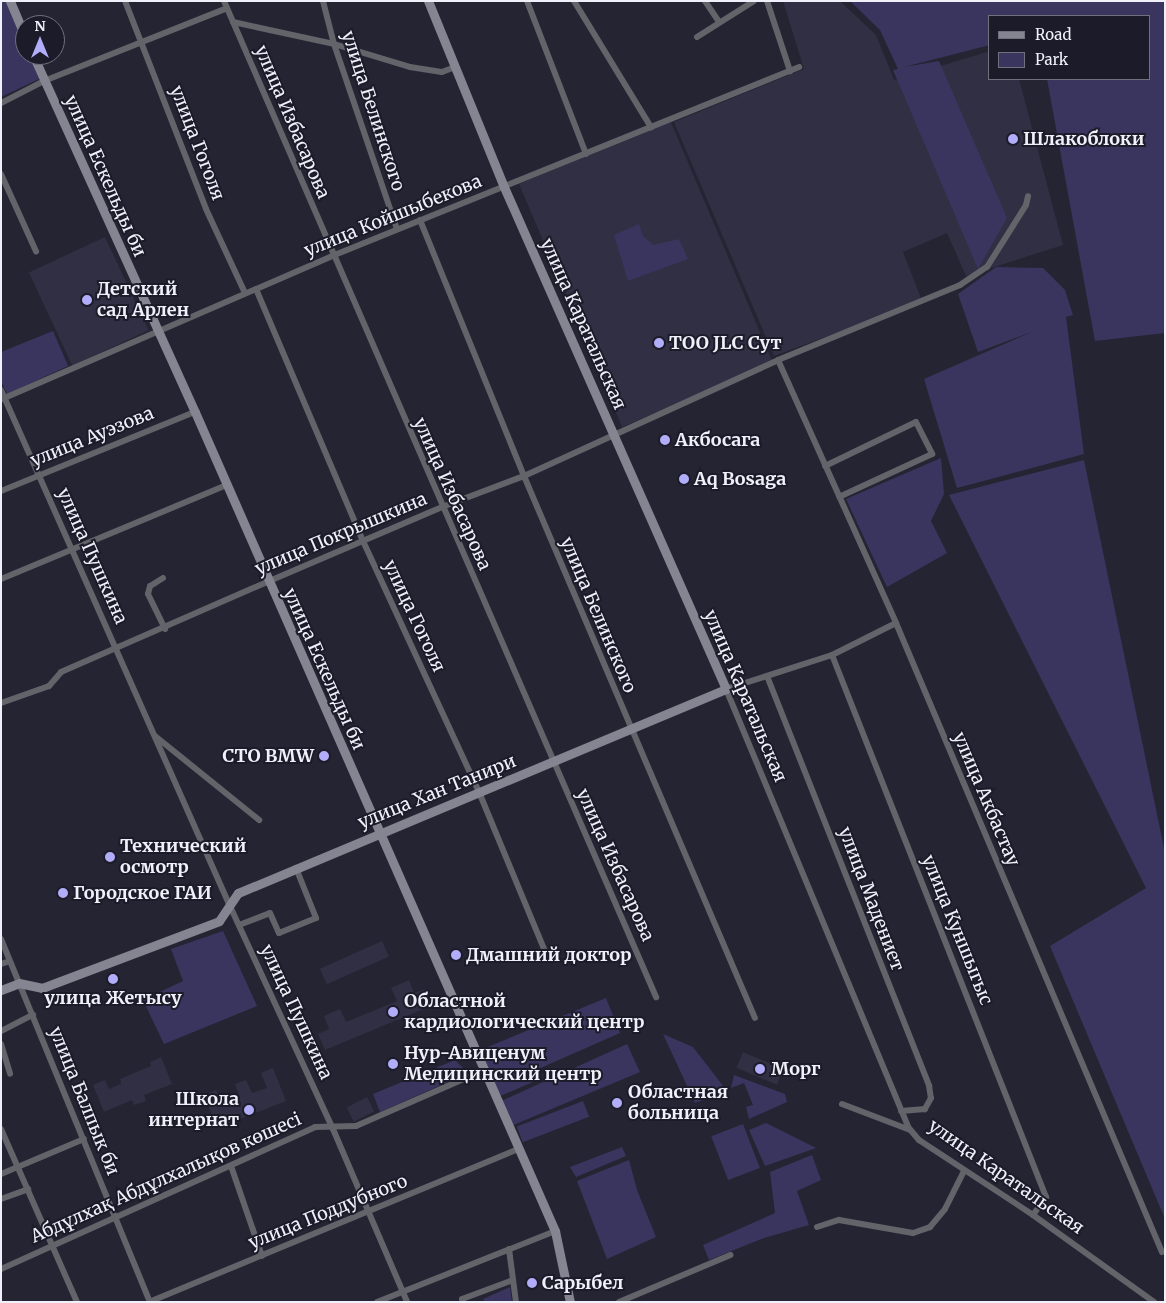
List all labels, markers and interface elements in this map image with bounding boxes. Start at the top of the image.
north arrow [15,15,65,65]
legend [988,15,1151,80]
text: N [34,17,46,35]
text: Road [1035,25,1071,44]
street label: улица Белинского [337,28,409,194]
street label: улица Избасарова [250,42,334,202]
text: Park [1035,50,1068,69]
street label: улица Гоголя [165,83,229,203]
street label: улица Ескельды би [60,92,150,260]
place label: Шлакоблоки [1023,128,1144,150]
marker: Шлакоблоки [1007,133,1019,145]
street label: улица Койшыбекова [301,170,485,262]
street label: улица Каратальская [536,235,630,413]
place label: Детский сад Арлен [97,279,189,322]
marker: Детский сад Арлен [81,294,93,306]
place label: ТОО JLC Сут [669,332,782,354]
marker: ТОО JLC Сут [653,337,665,349]
street label: улица Ауэзова [27,402,157,472]
street label: улица Избасарова [409,414,495,574]
place label: Акбосага [675,429,760,451]
marker: Акбосага [659,434,671,446]
place label: Aq Bosaga [694,468,786,490]
marker: Aq Bosaga [678,473,690,485]
street label: улица Пушкина [52,485,132,627]
street label: улица Покрышкина [252,488,430,580]
street label: улица Белинского [555,534,641,696]
street label: улица Гоголя [379,556,449,676]
street label: улица Ескельды би [279,585,369,753]
street label: улица Каратальская [699,607,791,785]
street label: улица Акбастау [948,729,1024,869]
place label: СТО BMW [223,745,314,767]
marker: СТО BMW [318,750,330,762]
street label: улица Хан Танири [355,750,519,834]
street label: улица Избасарова [572,785,658,945]
street label: улица Мадениет [834,824,908,974]
place label: Технический осмотр [120,836,246,879]
marker: Технический осмотр [104,851,116,863]
street label: улица Куншыгыс [917,852,997,1008]
place label: Городское ГАИ [73,882,212,904]
marker: Городское ГАИ [57,887,69,899]
street label: улица Пушкина [255,941,337,1083]
place label: Дмашний доктор [466,944,631,966]
marker: Дмашний доктор [450,949,462,961]
marker: улица Жетысу [107,973,119,985]
place label: улица Жетысу [44,987,182,1009]
place label: Областной кардиологический центр [404,991,644,1034]
marker: Областной кардиологический центр [386,1005,400,1019]
street label: улица Балпык би [44,1023,124,1179]
place label: Нур-Авиценум Медицинский центр [404,1043,602,1086]
marker: Нур-Авиценум Медицинский центр [386,1057,400,1071]
place label: Морг [771,1058,821,1080]
marker: Морг [753,1062,767,1076]
place label: Областная больница [628,1082,728,1124]
place label: Школа интернат [148,1089,239,1132]
marker: Областная больница [610,1096,624,1110]
marker: Школа интернат [243,1104,255,1116]
street label: Абдұлхақ Абдұлхалықов көшесі [27,1108,305,1248]
street label: улица Каратальская [924,1115,1088,1239]
street label: улица Поддубного [245,1170,411,1254]
place label: Сарыбел [542,1272,624,1294]
marker: Сарыбел [526,1277,538,1289]

